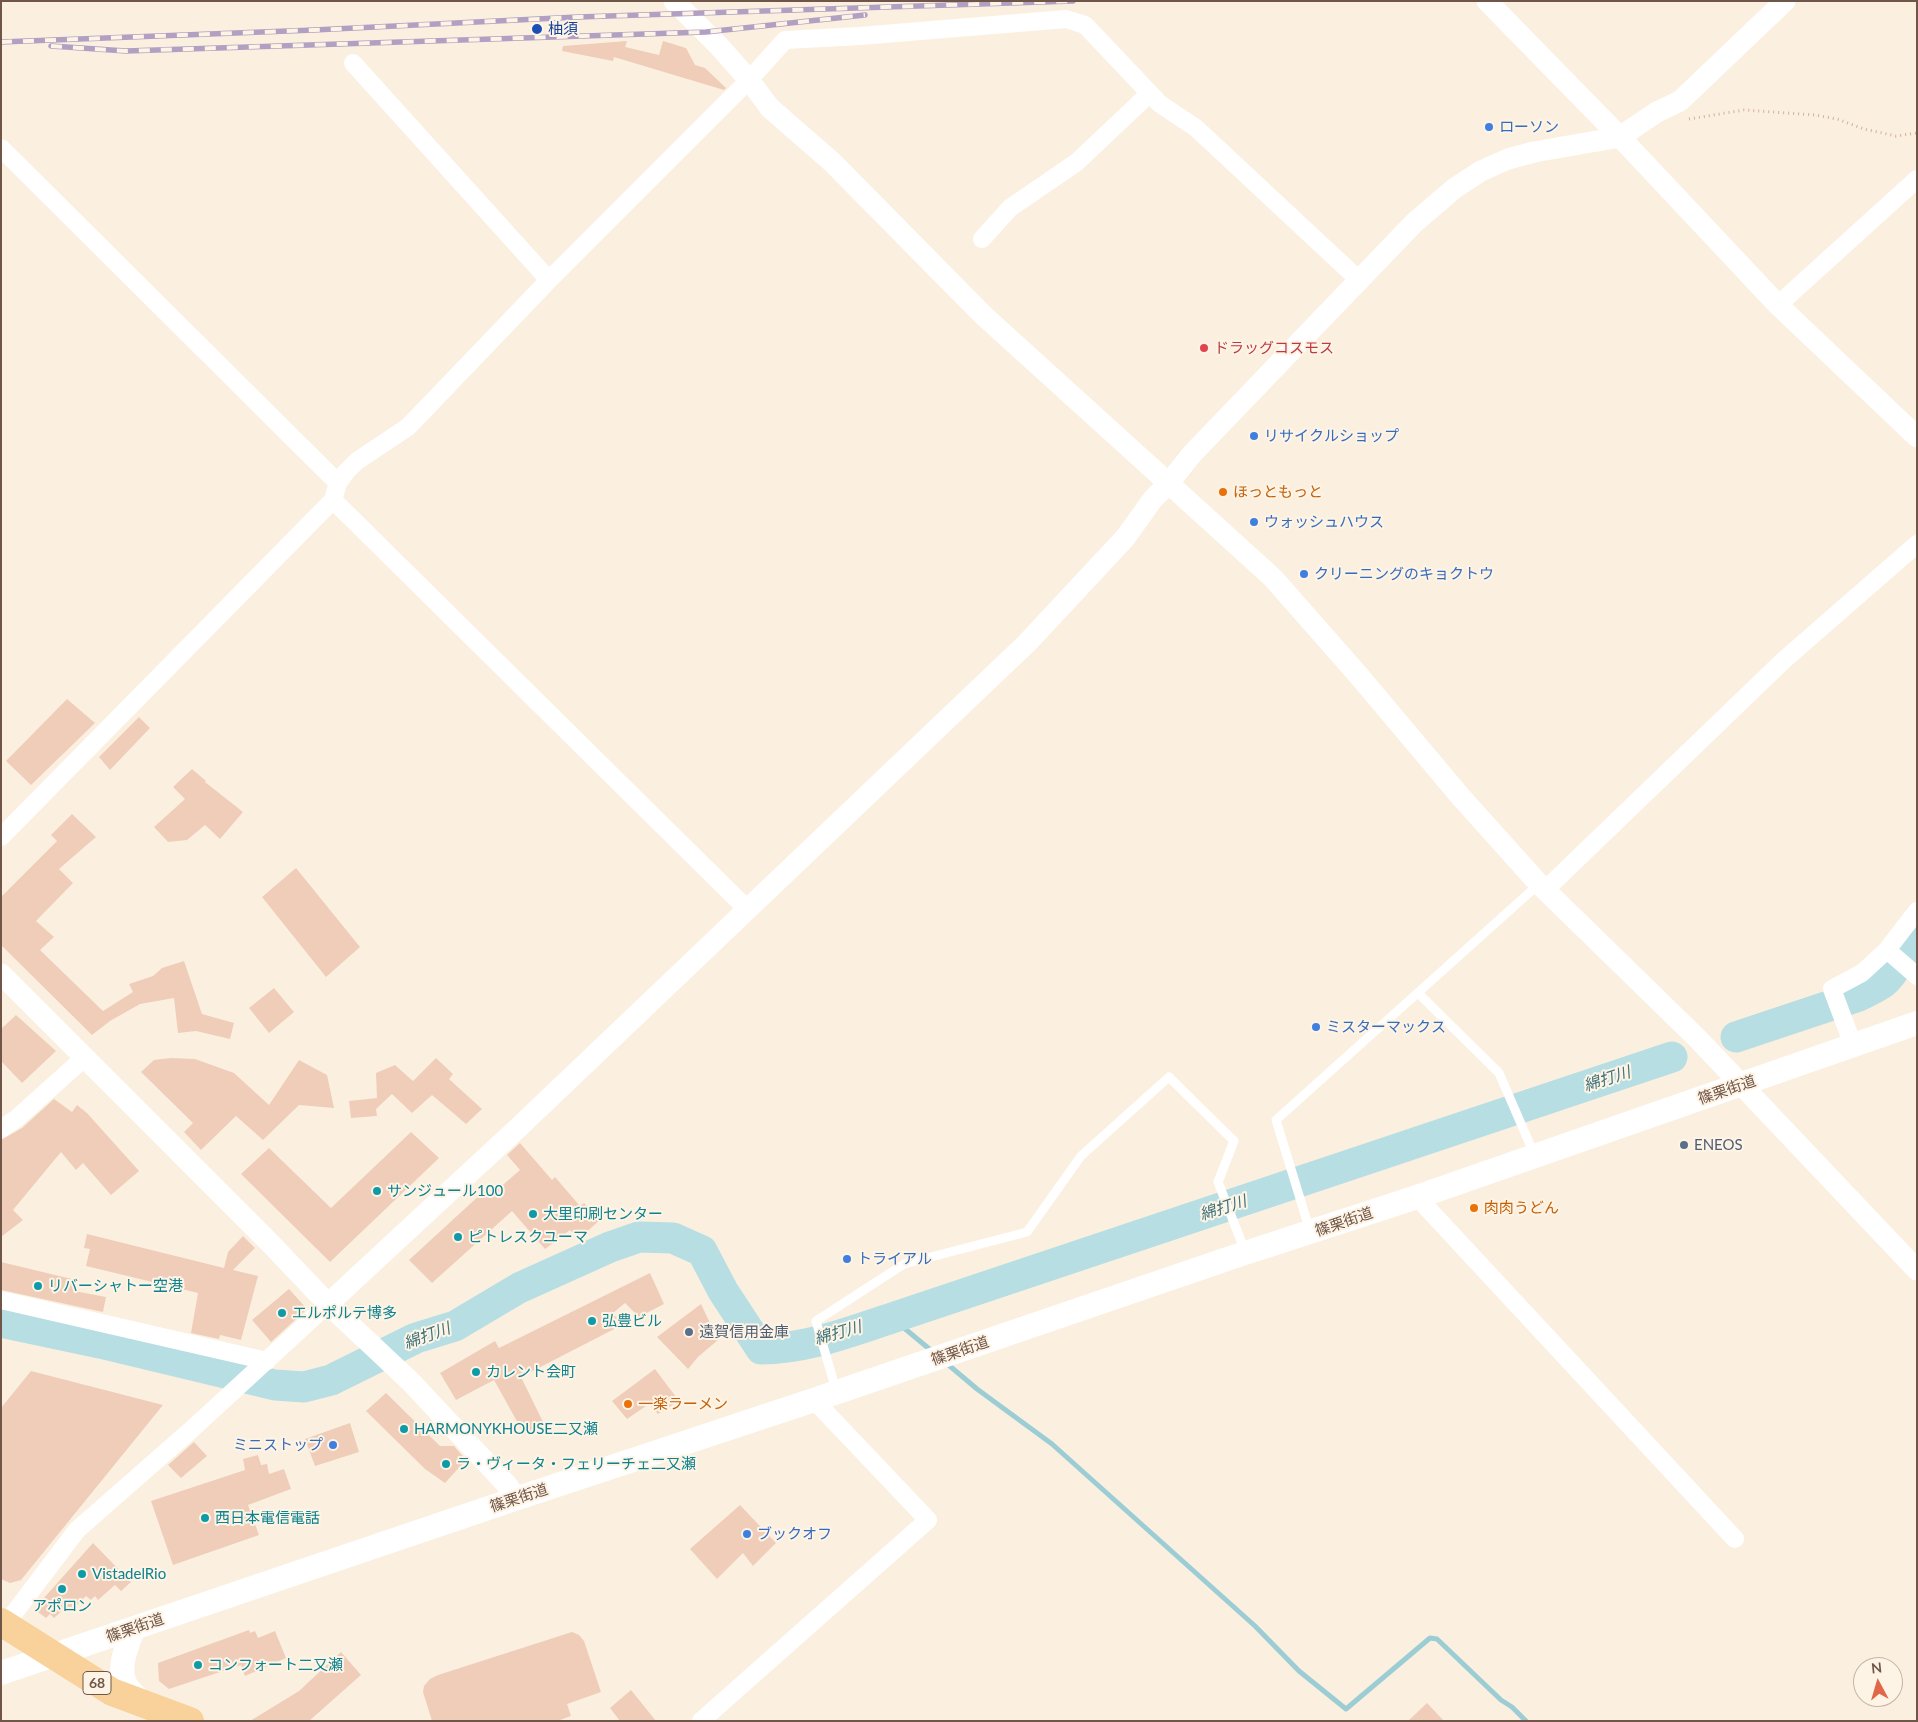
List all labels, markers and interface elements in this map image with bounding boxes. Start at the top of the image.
place label: 柚須 [548,20,578,38]
marker: 柚須 [530,22,544,36]
place label: ローソン [1499,118,1559,136]
marker: ローソン [1483,121,1495,133]
place label: ドラッグコスモス [1214,339,1334,357]
marker: ドラッグコスモス [1198,342,1210,354]
place label: リサイクルショップ [1264,427,1399,445]
marker: リサイクルショップ [1248,430,1260,442]
place label: ほっともっと [1233,483,1323,501]
marker: ほっともっと [1217,486,1229,498]
place label: ウォッシュハウス [1264,513,1384,531]
marker: ウォッシュハウス [1248,516,1260,528]
place label: クリーニングのキョクトウ [1314,565,1494,583]
marker: クリーニングのキョクトウ [1298,568,1310,580]
place label: ミスターマックス [1326,1018,1446,1036]
marker: ミスターマックス [1310,1021,1322,1033]
water label: 綿打川 [1581,1062,1633,1096]
street label: 篠栗街道 [1696,1072,1758,1108]
place label: ENEOS [1694,1136,1743,1154]
marker: ENEOS [1678,1139,1690,1151]
place label: サンジュール100 [387,1182,503,1200]
marker: サンジュール100 [371,1185,383,1197]
water label: 綿打川 [1197,1191,1249,1225]
place label: 肉肉うどん [1484,1199,1559,1217]
marker: 肉肉うどん [1468,1202,1480,1214]
street label: 篠栗街道 [1313,1204,1375,1240]
place label: 大里印刷センター [543,1205,663,1223]
marker: 大里印刷センター [527,1208,539,1220]
place label: ピトレスクユーマ [468,1228,588,1246]
marker: ピトレスクユーマ [452,1231,464,1243]
place label: トライアル [857,1250,932,1268]
marker: トライアル [841,1253,853,1265]
place label: リバーシャトー空港 [48,1277,183,1295]
marker: リバーシャトー空港 [32,1280,44,1292]
place label: エルポルテ博多 [292,1304,397,1322]
marker: エルポルテ博多 [276,1307,288,1319]
place label: 弘豊ビル [602,1312,662,1330]
marker: 弘豊ビル [586,1315,598,1327]
water label: 綿打川 [812,1317,864,1349]
water label: 綿打川 [401,1319,453,1353]
place label: 遠賀信用金庫 [699,1323,789,1341]
marker: 遠賀信用金庫 [683,1326,695,1338]
street label: 篠栗街道 [929,1333,991,1369]
place label: カレント会町 [486,1363,576,1381]
marker: カレント会町 [470,1366,482,1378]
place label: 一楽ラーメン [638,1395,728,1413]
marker: 一楽ラーメン [622,1398,634,1410]
place label: HARMONYKHOUSE二又瀬 [414,1420,598,1438]
marker: HARMONYKHOUSE二又瀬 [398,1423,410,1435]
place label: ミニストップ [233,1436,323,1454]
marker: ミニストップ [327,1439,339,1451]
place label: ラ・ヴィータ・フェリーチェ二又瀬 [456,1455,696,1473]
marker: ラ・ヴィータ・フェリーチェ二又瀬 [440,1458,452,1470]
street label: 篠栗街道 [488,1480,550,1516]
place label: 西日本電信電話 [215,1509,320,1527]
marker: 西日本電信電話 [199,1512,211,1524]
place label: ブックオフ [757,1525,832,1543]
marker: ブックオフ [741,1528,753,1540]
place label: VistadelRio [92,1565,166,1583]
marker: VistadelRio [76,1568,88,1580]
marker: アポロン [56,1583,68,1595]
place label: アポロン [32,1597,92,1615]
street label: 篠栗街道 [104,1610,166,1646]
place label: コンフォート二又瀬 [208,1656,343,1674]
north arrow [1853,1657,1903,1707]
marker: コンフォート二又瀬 [192,1659,204,1671]
text: N [1870,1659,1883,1677]
road number: 68 [83,1672,111,1695]

